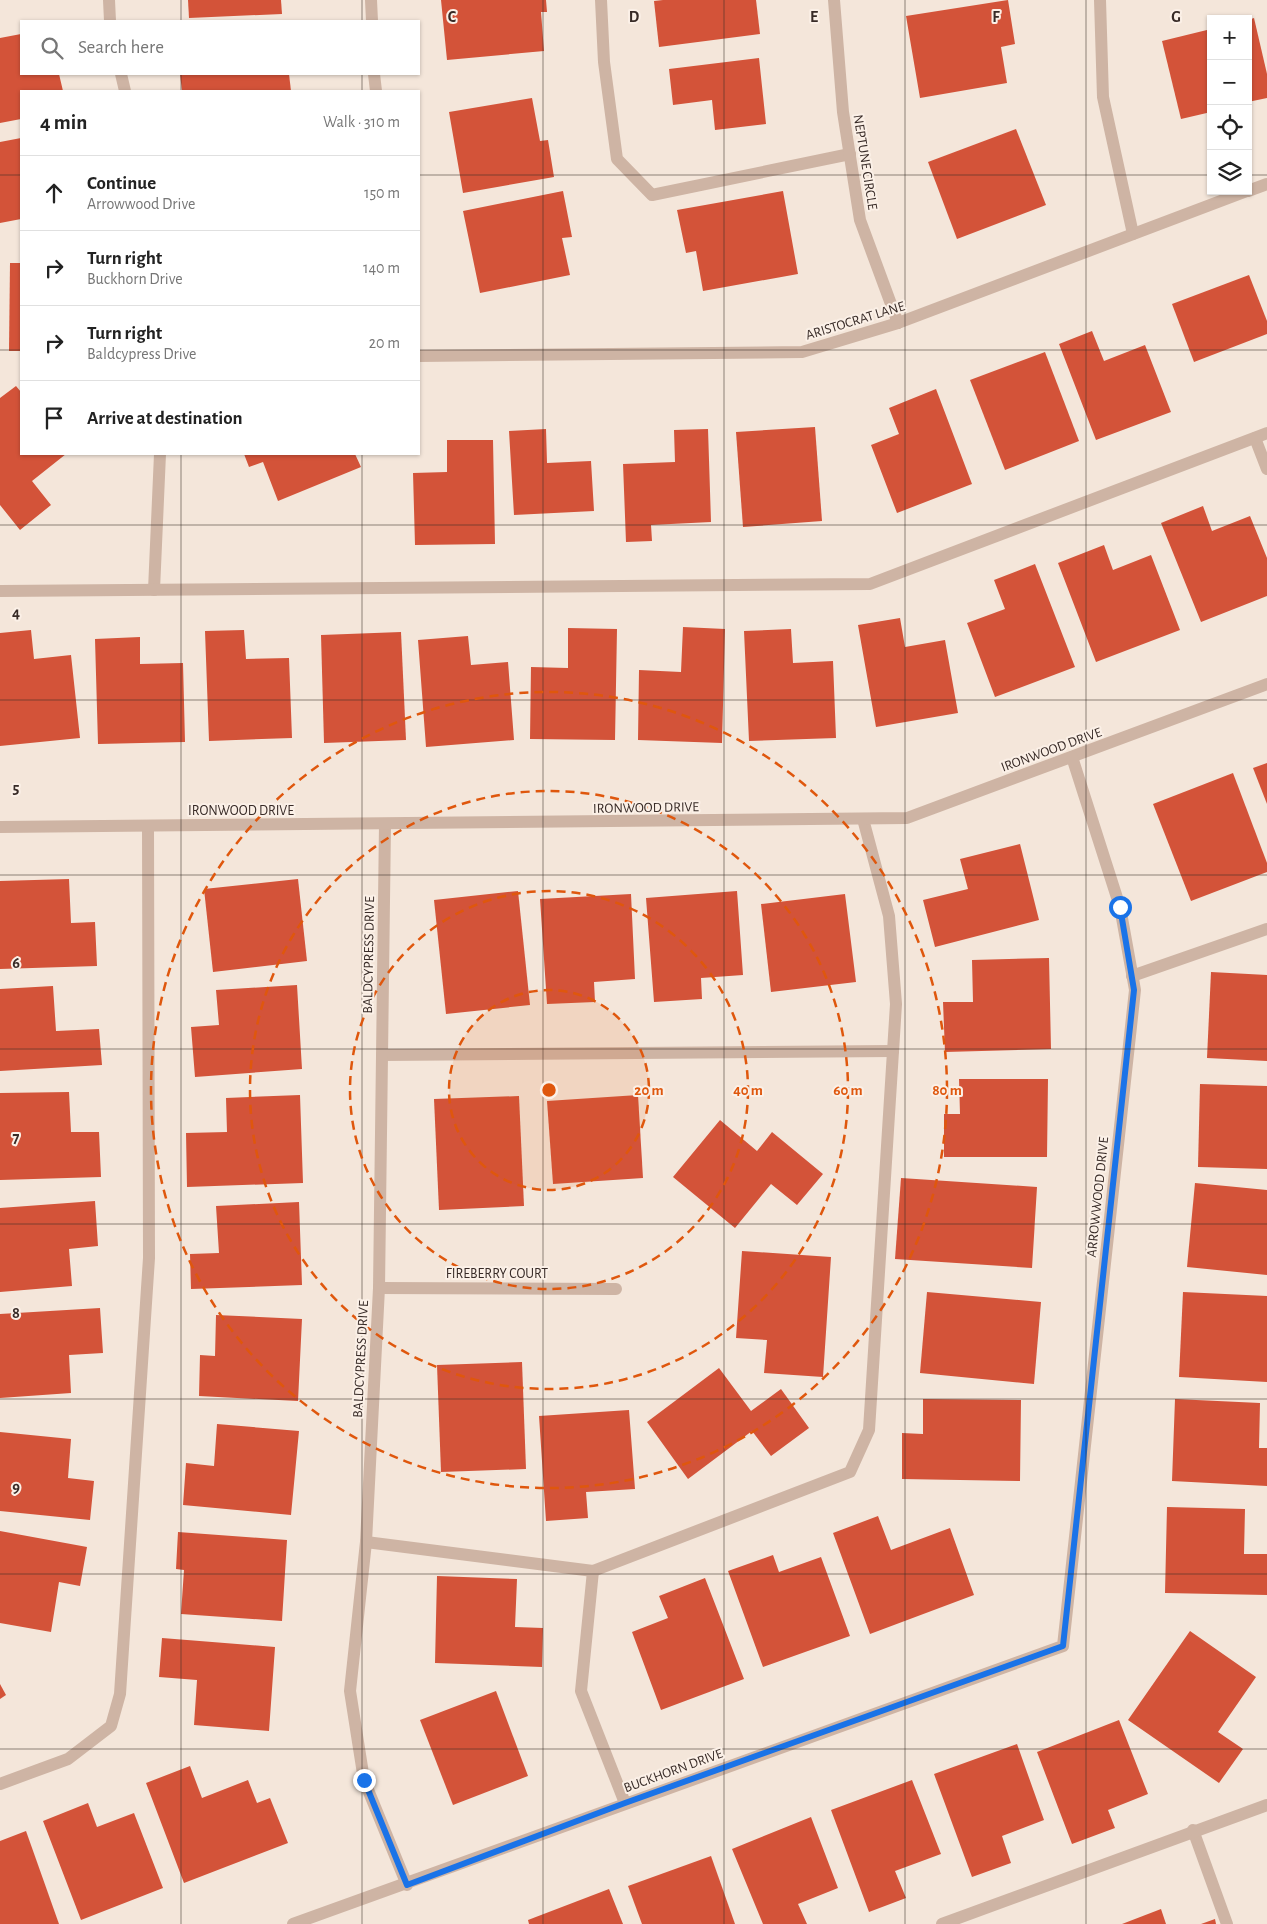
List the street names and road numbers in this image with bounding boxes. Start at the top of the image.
street label: NEPTUNE CIRCLE [851,113,879,211]
street label: ARISTOCRAT LANE [804,299,907,343]
street label: IRONWOOD DRIVE [999,725,1104,775]
street label: IRONWOOD DRIVE [593,800,699,816]
street label: IRONWOOD DRIVE [188,804,294,818]
street label: BALDCYPRESS DRIVE [361,896,377,1014]
street label: ARROWWOOD DRIVE [1085,1136,1111,1258]
street label: FIREBERRY COURT [446,1267,548,1281]
street label: BALDCYPRESS DRIVE [351,1300,371,1418]
street label: BUCKHORN DRIVE [622,1746,725,1795]

